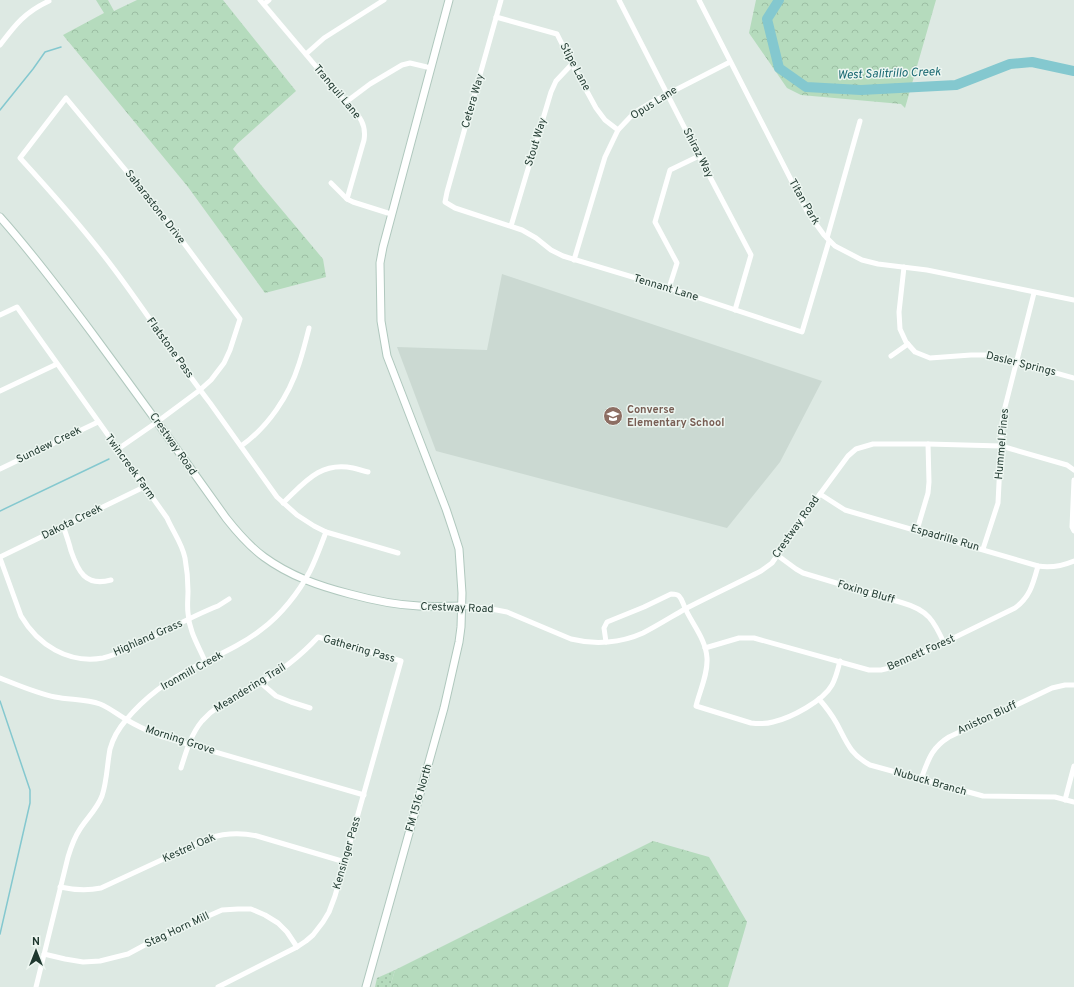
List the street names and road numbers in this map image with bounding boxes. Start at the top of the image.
street label: Stipe Lane [557,41,594,94]
street label: Tranquil Lane [310,62,364,122]
street label: Cetera Way [459,72,487,130]
street label: Opus Lane [628,83,680,123]
street label: Stout Way [522,116,550,168]
street label: Shiraz Way [680,126,717,180]
street label: Saharastone Drive [122,167,188,247]
street label: Titan Park [785,177,823,228]
street label: Tennant Lane [632,271,700,305]
street label: Flatstone Pass [143,315,197,381]
street label: Dasler Springs [985,349,1057,379]
street label: Hummel Pines [992,408,1012,480]
street label: Crestway Road [146,410,200,478]
street label: Sundew Creek [14,423,84,467]
street label: Twincreek Farm [101,431,159,503]
street label: Crestway Road [769,493,823,561]
street label: Dakota Creek [39,501,105,543]
street label: Espadrille Run [909,521,981,555]
street label: Foxing Bluff [836,577,897,607]
street label: Crestway Road [420,600,494,616]
street label: Highland Grass [111,616,185,660]
street label: Gathering Pass [321,632,397,666]
street label: Bennett Forest [885,632,957,674]
street label: Ironmill Creek [158,648,226,694]
street label: Meandering Trail [212,660,288,716]
street label: Aniston Bluff [955,698,1020,738]
street label: Morning Grove [143,722,217,758]
street label: FM 1516 North [403,762,435,834]
street label: Nubuck Branch [892,765,968,799]
street label: Kensinger Pass [330,815,364,891]
street label: Kestrel Oak [160,830,218,866]
street label: Stag Horn Mill [143,909,211,951]

